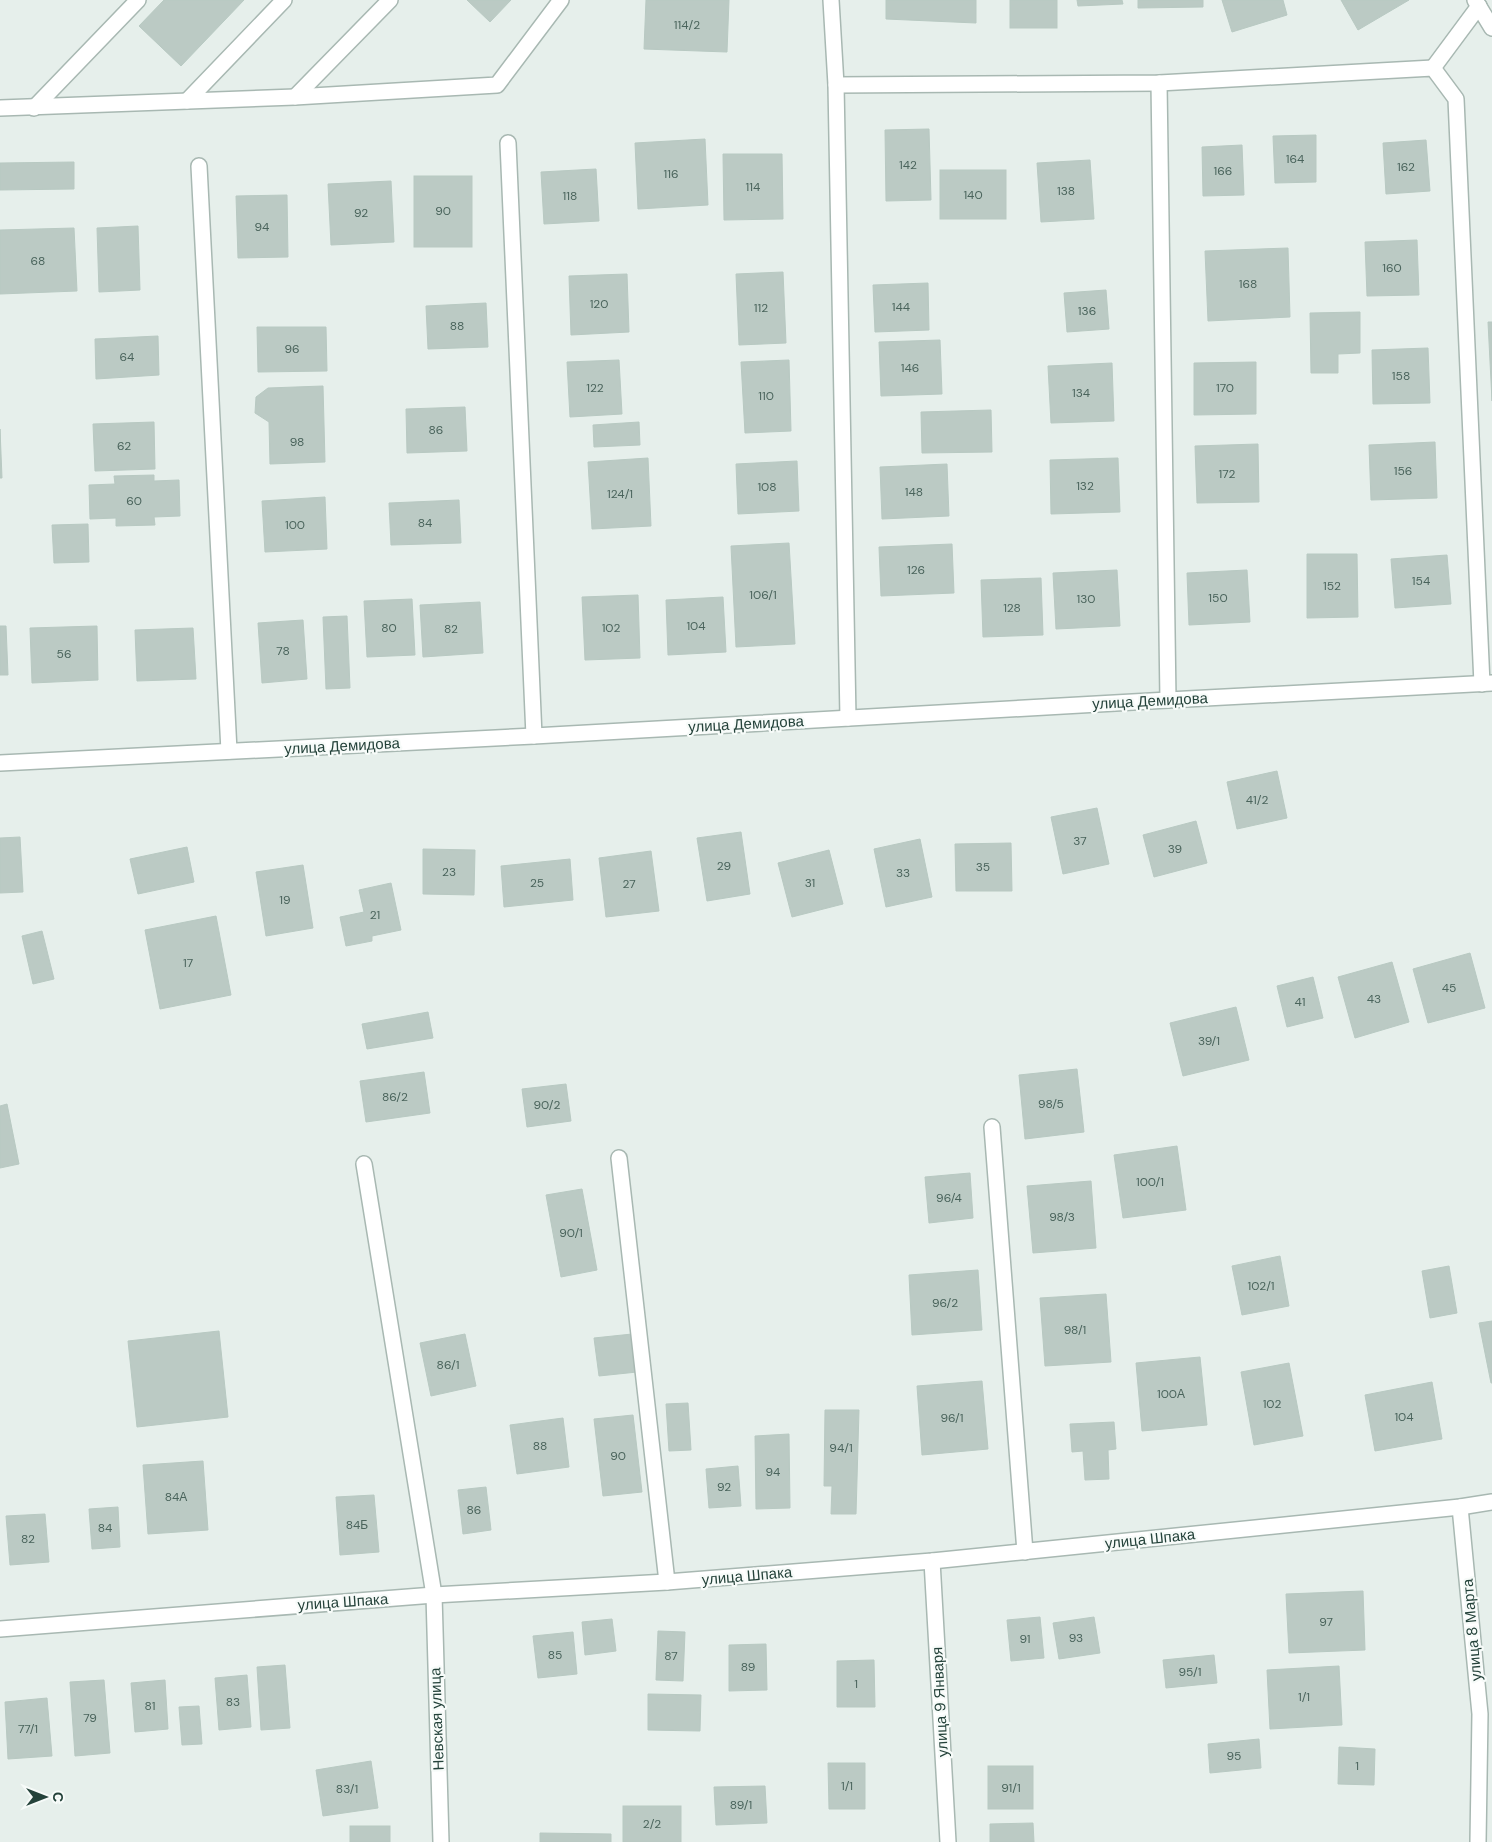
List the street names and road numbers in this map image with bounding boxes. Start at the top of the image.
street label: улица Демидова [1092,688,1209,714]
street label: улица Демидова [688,711,805,737]
street label: улица Демидова [284,733,401,759]
street label: улица Шпака [1104,1524,1197,1554]
street label: улица Шпака [701,1562,794,1590]
street label: улица 8 Марта [1458,1577,1486,1682]
street label: улица Шпака [297,1589,390,1615]
street label: улица 9 Января [927,1646,953,1758]
street label: Невская улица [425,1666,449,1771]

